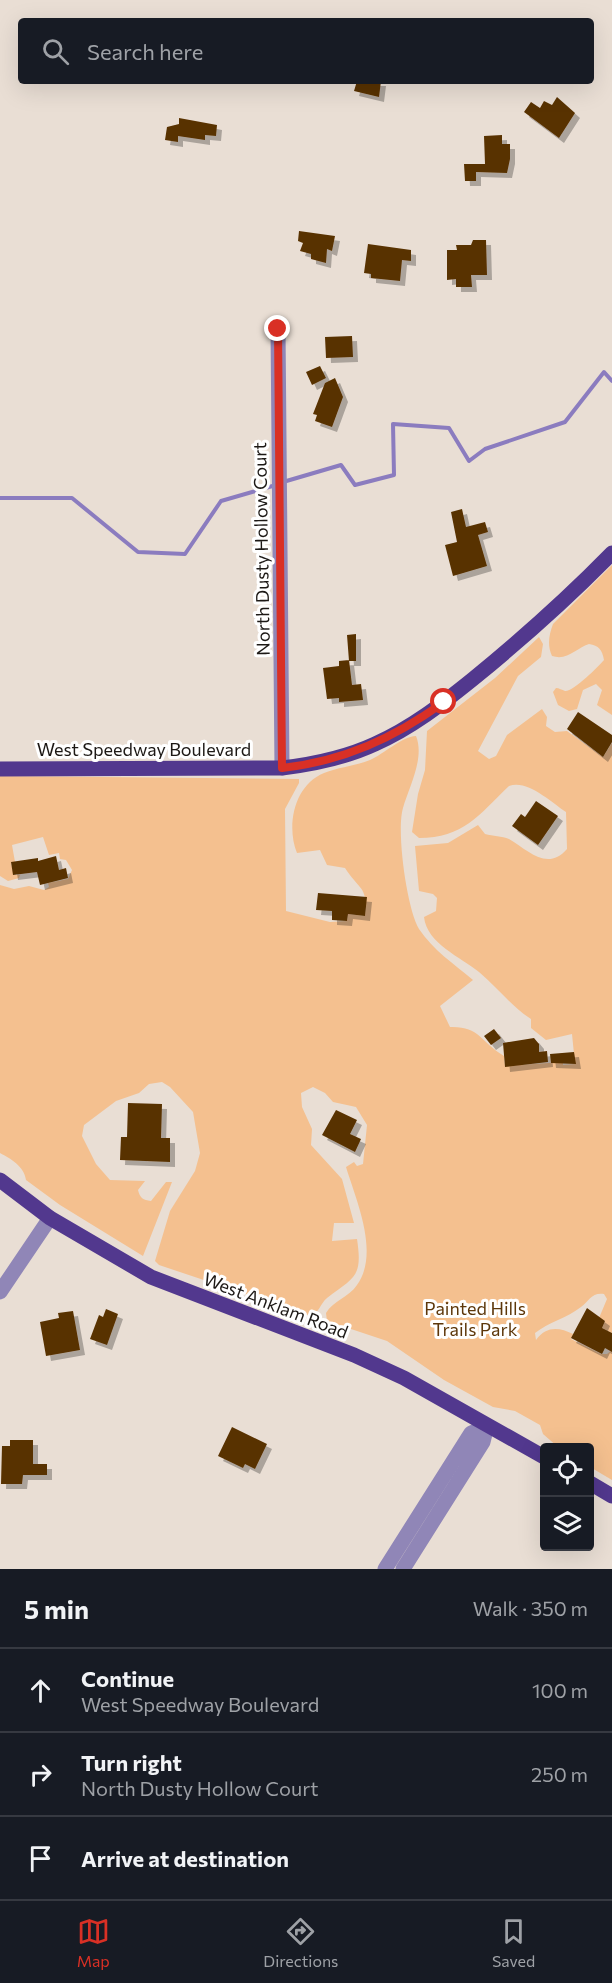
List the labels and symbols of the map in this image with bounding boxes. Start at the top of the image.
route end [264,315,290,341]
street label: North Dusty Hollow Court [248,442,274,656]
route start [430,688,456,714]
street label: West Speedway Boulevard [37,738,251,760]
street label: West Anklam Road [201,1267,351,1343]
park label: Painted Hills Trails Park [424,1297,526,1340]

